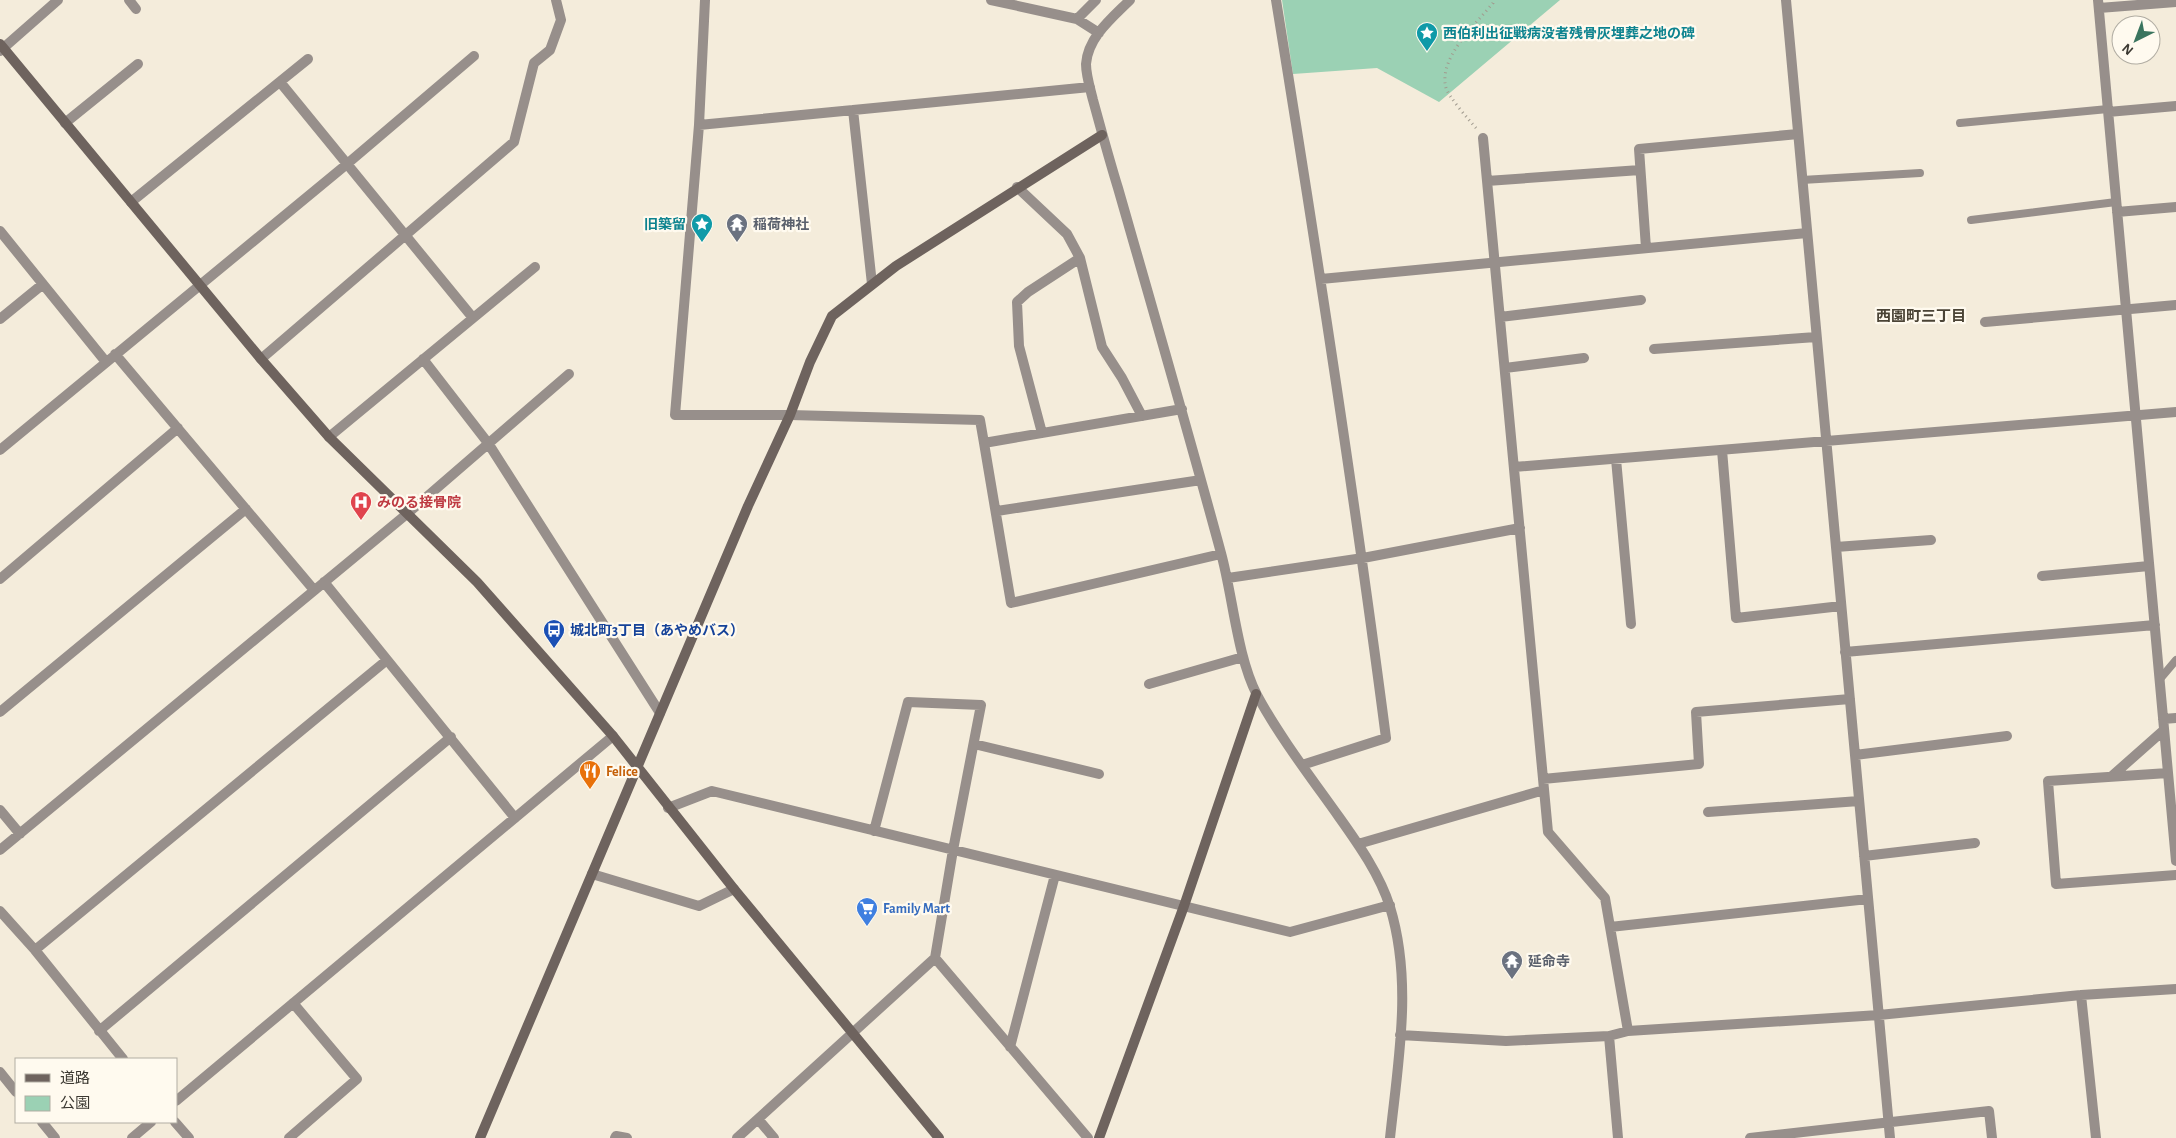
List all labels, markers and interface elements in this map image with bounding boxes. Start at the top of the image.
north arrow [2111,15,2161,65]
place icon: 西伯利出征戦病没者残骨灰埋葬之地の碑 [1415,21,1439,52]
place label: 西伯利出征戦病没者残骨灰埋葬之地の碑 [1443,25,1695,41]
text: N [2120,40,2136,57]
place icon: 旧築留 [690,212,714,243]
temple icon: 稲荷神社 [725,212,749,243]
place label: 旧築留 [644,216,686,232]
place label: 稲荷神社 [753,216,809,232]
district label: 西園町三丁目 [1876,309,1966,324]
hospital icon: みのる接骨院 [349,490,373,521]
place label: みのる接骨院 [377,495,461,510]
bus stop icon: 城北町3丁目（あやめバス） [542,618,566,649]
place label: 城北町3丁目（あやめバス） [570,622,744,638]
restaurant icon: Felice [578,759,602,790]
place label: Felice [606,765,638,779]
supermarket icon: Family Mart [855,896,879,927]
place label: Family Mart [883,902,950,916]
temple icon: 延命寺 [1500,949,1524,980]
place label: 延命寺 [1528,954,1570,969]
legend [15,1058,178,1123]
text: 道路 [60,1070,90,1086]
text: 公園 [60,1095,90,1111]

